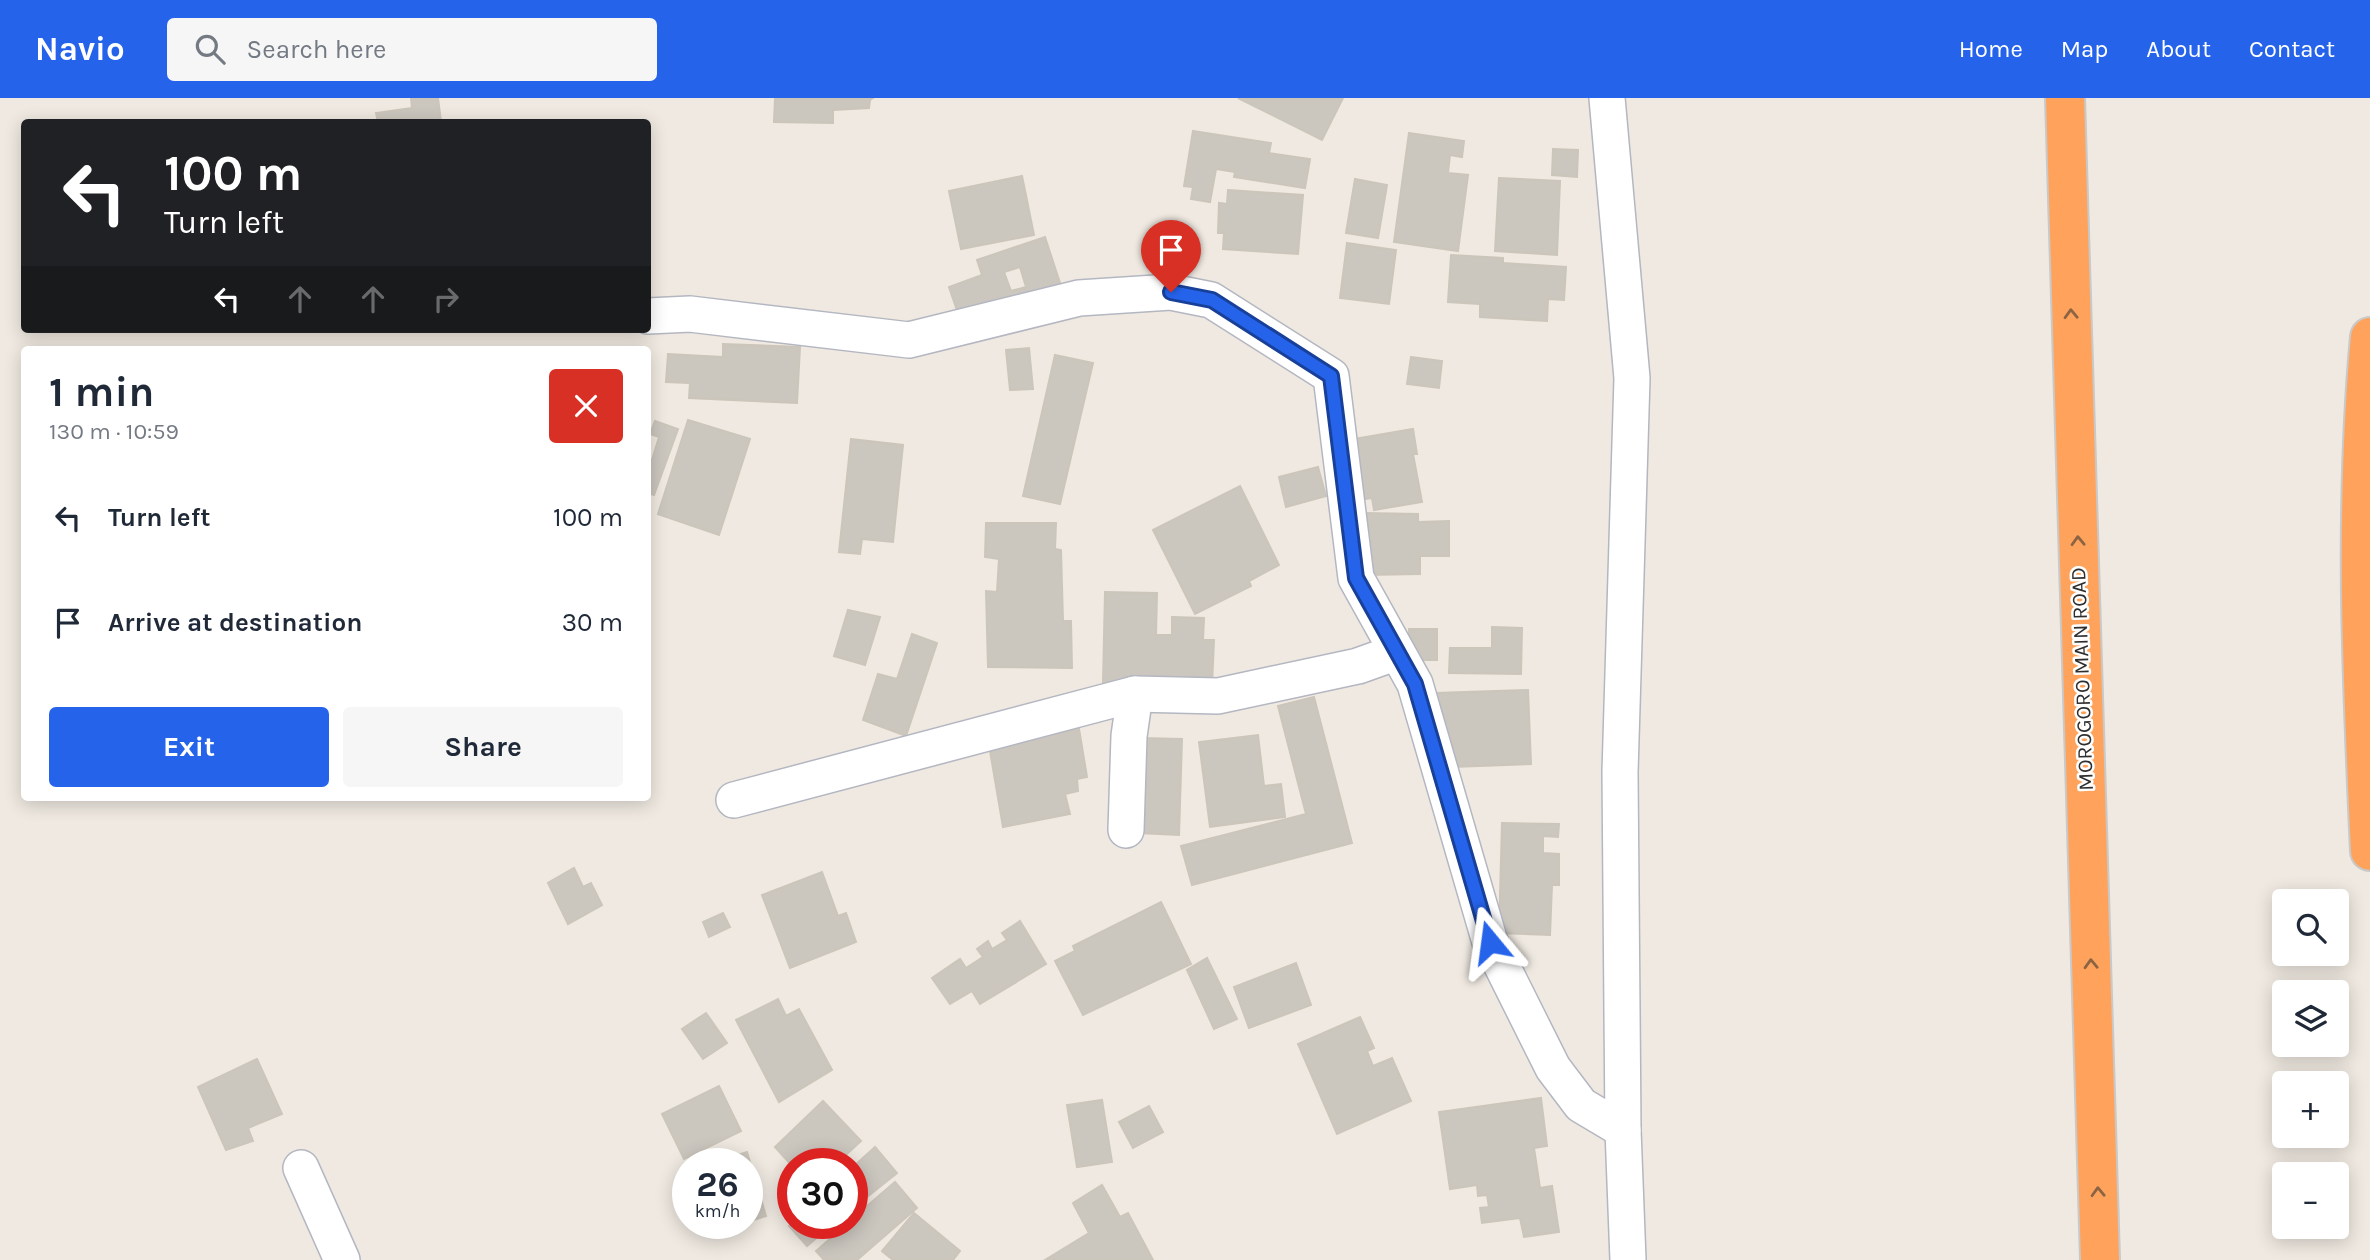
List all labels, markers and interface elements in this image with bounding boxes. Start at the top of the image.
search box [167,18,657,81]
text: Navio [35,30,125,68]
icon: search [191,30,229,68]
text: Search here [247,34,386,65]
text: Home [1959,35,2023,63]
text: Map [2061,35,2108,63]
text: About [2146,35,2211,63]
text: Contact [2249,35,2335,63]
text: 100 m [164,145,302,202]
icon: left [49,147,140,238]
text: Turn left [164,204,284,241]
pin [1141,220,1201,292]
icon: arrive [1152,231,1190,269]
icon: left [208,280,246,318]
icon: ahead [281,280,319,318]
icon: ahead [354,280,392,318]
icon: right [427,280,465,318]
one-way arrow [2064,308,2079,319]
text: 1 min [49,367,154,417]
button: close [549,369,623,443]
text: 130 m · 10:59 [49,418,179,445]
icon: left [49,499,87,537]
text: Turn left [108,502,210,533]
text: 100 m [553,502,623,533]
one-way arrow [2071,535,2086,546]
street label: MOROGORO MAIN ROAD [2066,567,2098,791]
icon: arrive [49,604,87,642]
text: Arrive at destination [108,607,362,638]
text: 30 m [562,607,623,638]
button: Exit [49,707,329,787]
button: Share [343,707,623,787]
map controls [2272,889,2349,1239]
button: search [2272,889,2349,966]
position arrow [1453,905,1527,979]
one-way arrow [2083,959,2099,969]
button: layers [2272,980,2349,1057]
button: + [2272,1071,2349,1148]
speed limit sign: 30 [777,1148,868,1239]
button: − [2272,1162,2349,1239]
text: 26 [696,1164,739,1205]
one-way arrow [2090,1186,2106,1197]
text: km/h [695,1200,740,1222]

